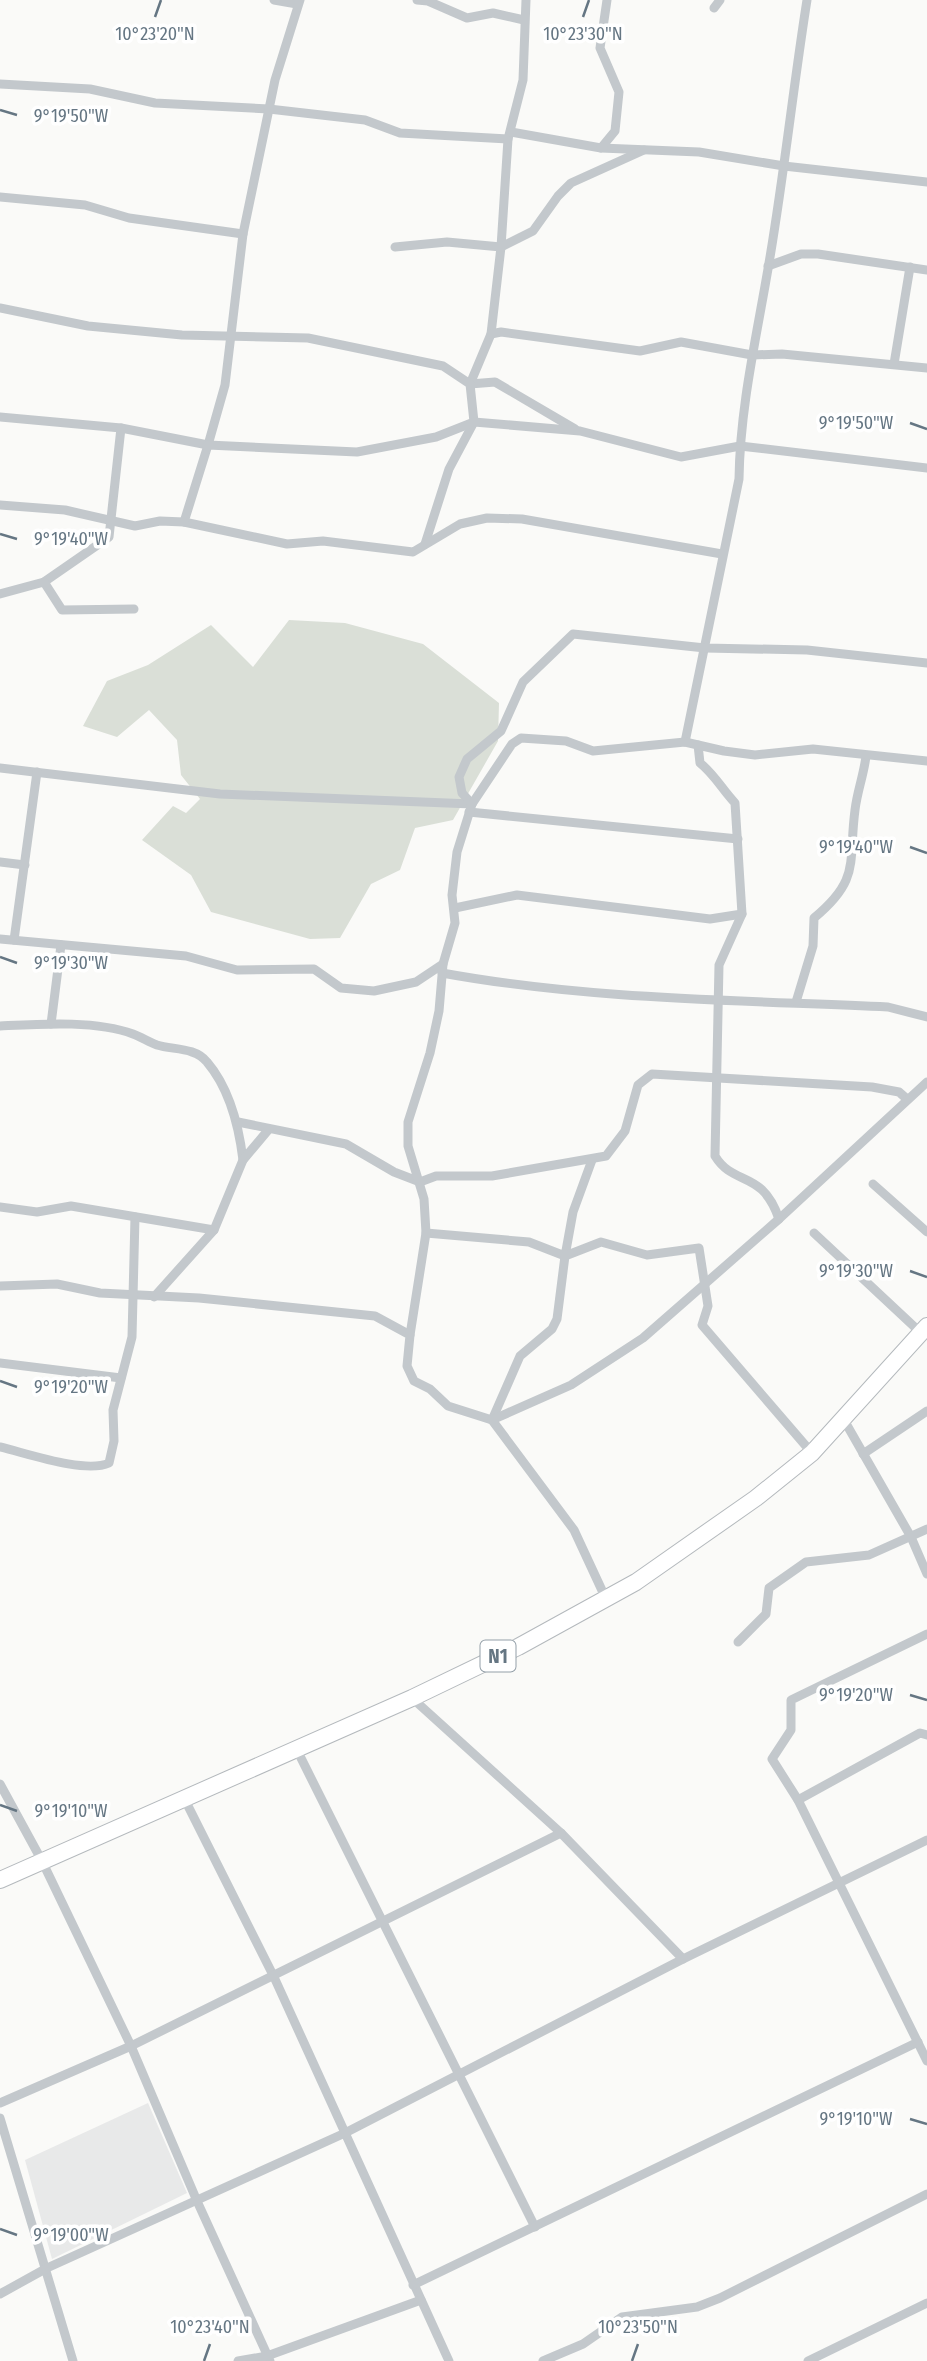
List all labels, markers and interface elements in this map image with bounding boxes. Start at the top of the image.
text: 10°23'20"N [115,23,195,45]
text: 10°23'30"N [543,23,623,45]
text: 9°19'50"W [34,105,109,127]
text: 9°19'50"W [819,412,894,434]
text: 9°19'40"W [34,528,109,550]
text: 9°19'40"W [819,836,894,858]
text: 9°19'30"W [34,952,109,974]
text: 9°19'30"W [819,1260,894,1282]
text: 9°19'20"W [34,1376,109,1398]
road number: N1 [480,1640,516,1672]
text: 9°19'20"W [819,1684,894,1706]
text: 9°19'10"W [34,1800,108,1822]
text: 9°19'10"W [819,2108,893,2130]
text: 9°19'00"W [33,2224,109,2246]
text: 10°23'40"N [170,2316,250,2338]
text: 10°23'50"N [598,2316,678,2338]

